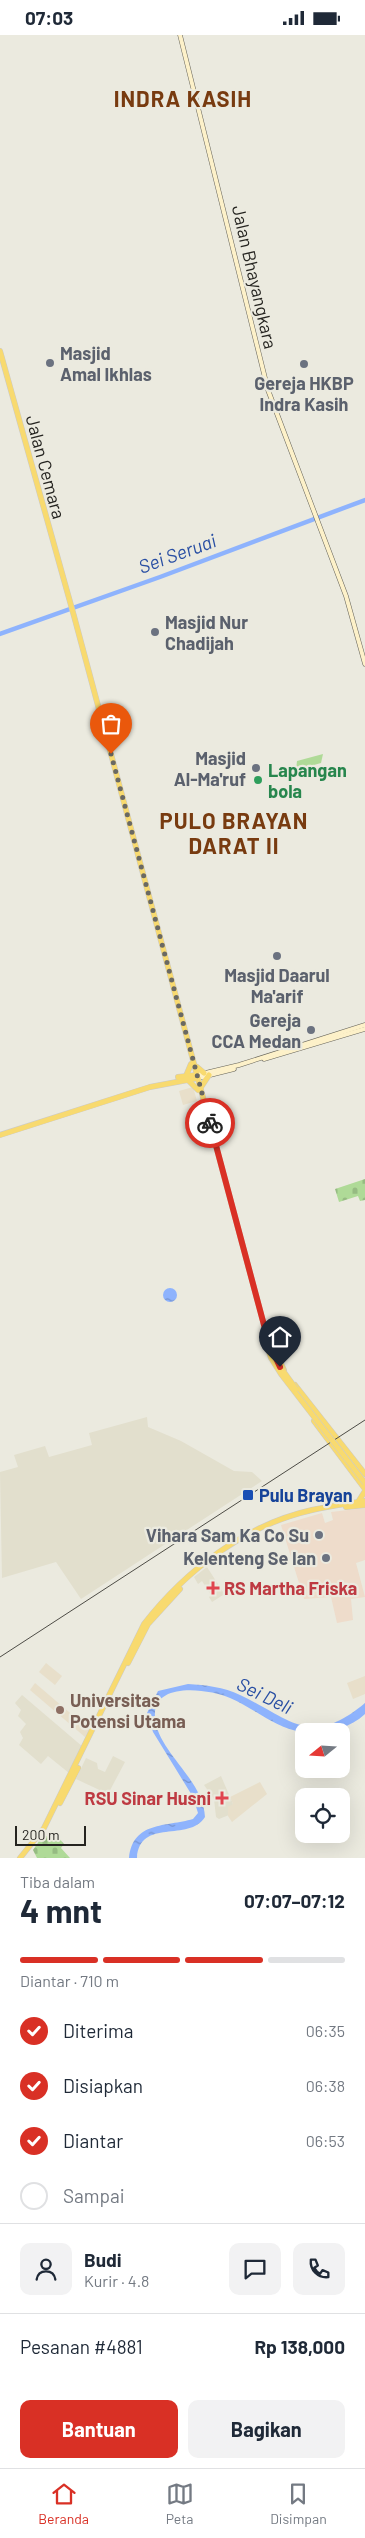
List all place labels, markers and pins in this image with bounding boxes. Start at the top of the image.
place label: Masjid Amal Ikhlas [60,342,152,385]
marker: Masjid Amal Ikhlas [44,357,56,369]
marker: Gereja HKBP Indra Kasih [298,358,310,370]
place label: Gereja HKBP Indra Kasih [254,372,354,415]
place label: Masjid Nur Chadijah [165,611,248,654]
marker: Masjid Nur Chadijah [149,626,161,638]
pin [90,703,132,754]
place label: Masjid Al-Ma'ruf [174,747,246,790]
place label: Lapangan bola [268,759,347,802]
marker: Masjid Al-Ma'ruf [250,762,262,774]
marker: Lapangan bola [252,774,264,786]
marker: Masjid Daarul Ma'arif [271,950,283,962]
place label: Masjid Daarul Ma'arif [224,964,330,1007]
place label: Gereja CCA Medan [211,1009,301,1052]
marker: Gereja CCA Medan [305,1024,317,1036]
pin [259,1316,301,1367]
place label: Pulu Brayan [259,1484,353,1506]
marker: Pulu Brayan [241,1488,255,1502]
place label: Vihara Sam Ka Co Su [146,1524,309,1546]
marker: Vihara Sam Ka Co Su [313,1529,325,1541]
place label: Kelenteng Se Ian [183,1547,316,1569]
marker: Kelenteng Se Ian [320,1552,332,1564]
place label: RS Martha Friska [224,1577,357,1599]
marker: RS Martha Friska [206,1581,220,1595]
place label: Universitas Potensi Utama [70,1689,186,1732]
marker: Universitas Potensi Utama [54,1704,66,1716]
place label: RSU Sinar Husni [85,1787,211,1809]
marker: RSU Sinar Husni [215,1791,229,1805]

